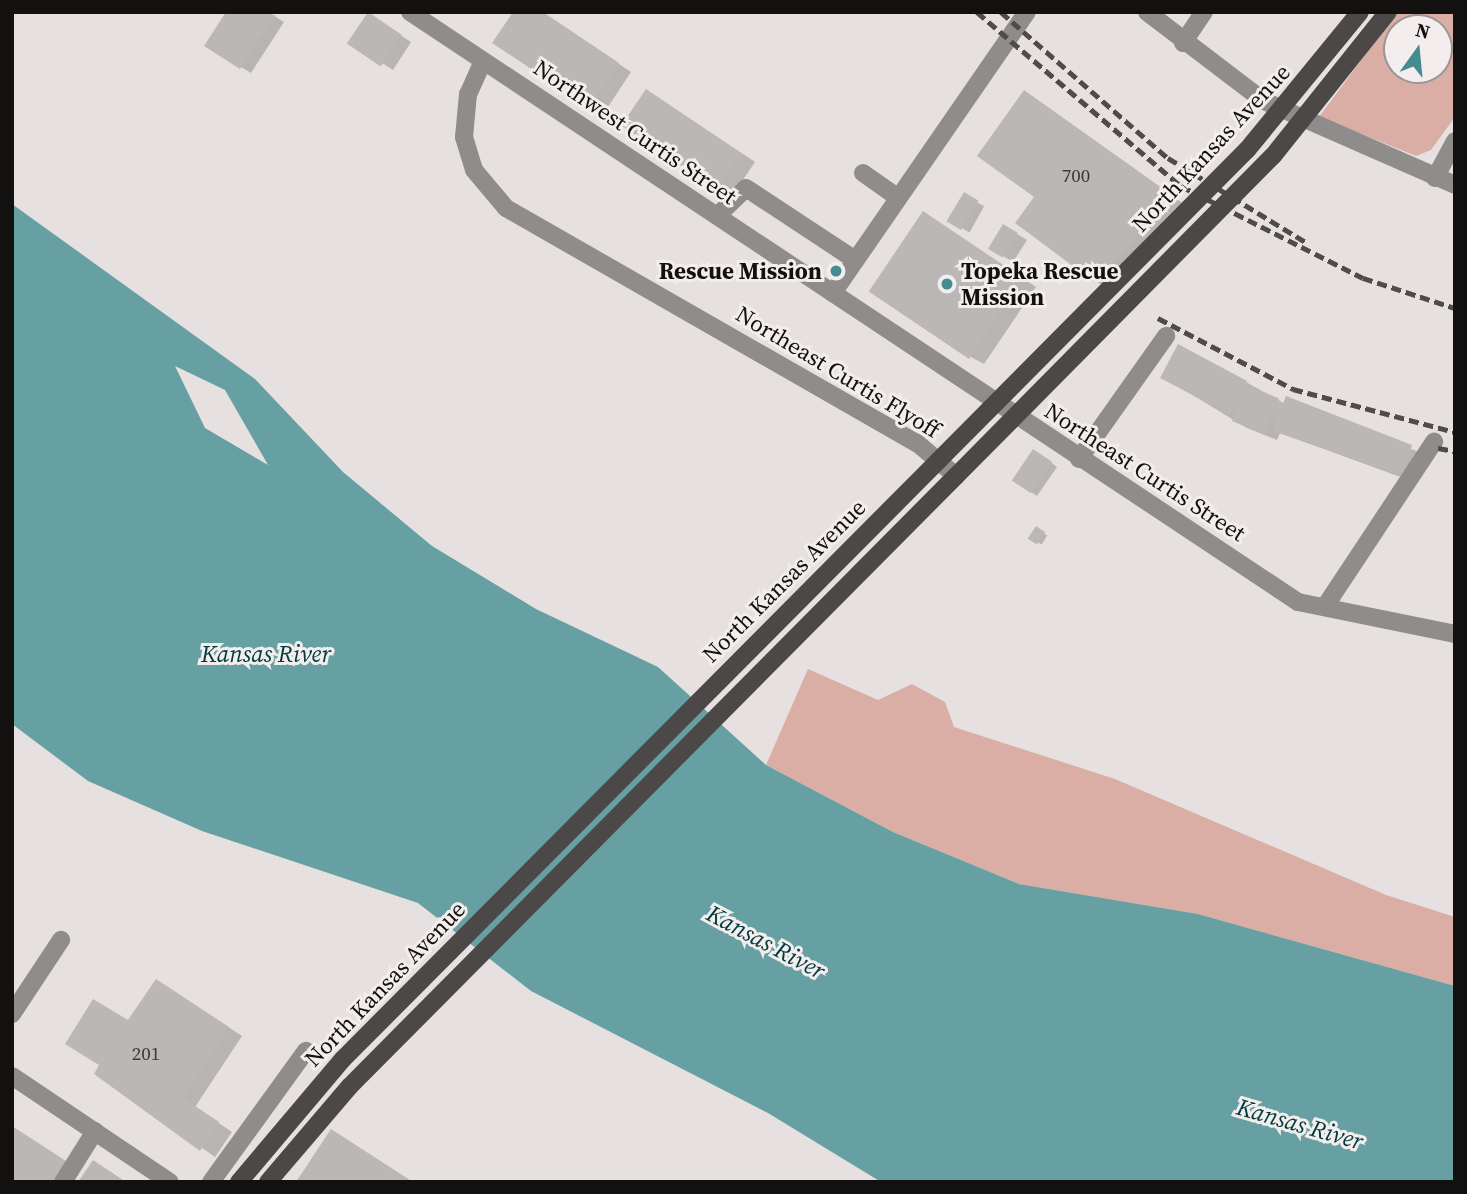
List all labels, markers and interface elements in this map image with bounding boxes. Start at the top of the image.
north arrow [1383,14,1453,84]
text: N [1413,16,1433,45]
street label: Northwest Curtis Street [528,54,742,210]
street label: North Kansas Avenue [1126,58,1296,238]
house number: 700 [1062,165,1090,187]
place label: Rescue Mission [659,257,822,285]
place label: Topeka Rescue Mission [961,257,1118,311]
marker: Rescue Mission [828,263,844,279]
marker: Topeka Rescue Mission [939,276,955,292]
street label: Northeast Curtis Flyoff [731,300,945,444]
street label: Northeast Curtis Street [1039,397,1251,547]
street label: North Kansas Avenue [697,494,871,668]
water label: Kansas River [201,640,331,668]
street label: North Kansas Avenue [299,896,471,1072]
water label: Kansas River [702,899,830,985]
house number: 201 [132,1043,160,1065]
water label: Kansas River [1234,1092,1366,1156]

